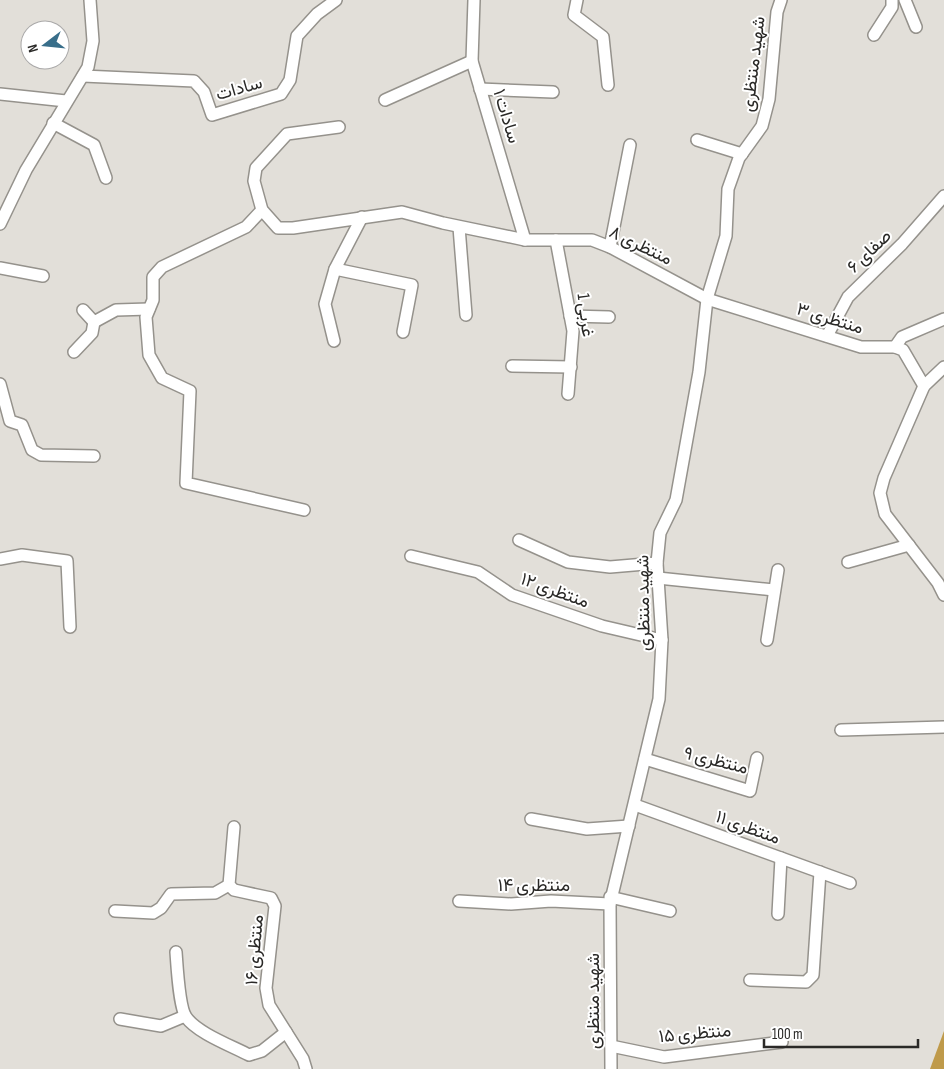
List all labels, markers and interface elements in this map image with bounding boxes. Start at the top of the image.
street label: شهید منتظری [737,15,770,113]
north arrow [20,20,70,70]
text: N [24,43,42,54]
street label: سادات [213,72,265,105]
street label: سادات ۱ [488,87,525,146]
street label: منتظری ۸ [606,221,676,270]
street label: صفای ۶ [843,225,896,277]
street label: غربی 1 [572,292,599,338]
street label: منتظری ۳ [794,298,866,339]
street label: شهید منتظری [632,555,655,651]
street label: منتظری ۱۲ [518,568,592,613]
street label: منتظری ۹ [682,742,750,779]
street label: منتظری ۱۱ [713,806,783,849]
street label: منتظری ۱۴ [498,875,570,896]
street label: منتظری ۱۶ [241,914,268,986]
street label: شهید منتظری [583,953,604,1049]
scale bar [764,1016,918,1048]
street label: منتظری ۱۵ [658,1020,732,1047]
text: 100 m [772,1025,803,1044]

